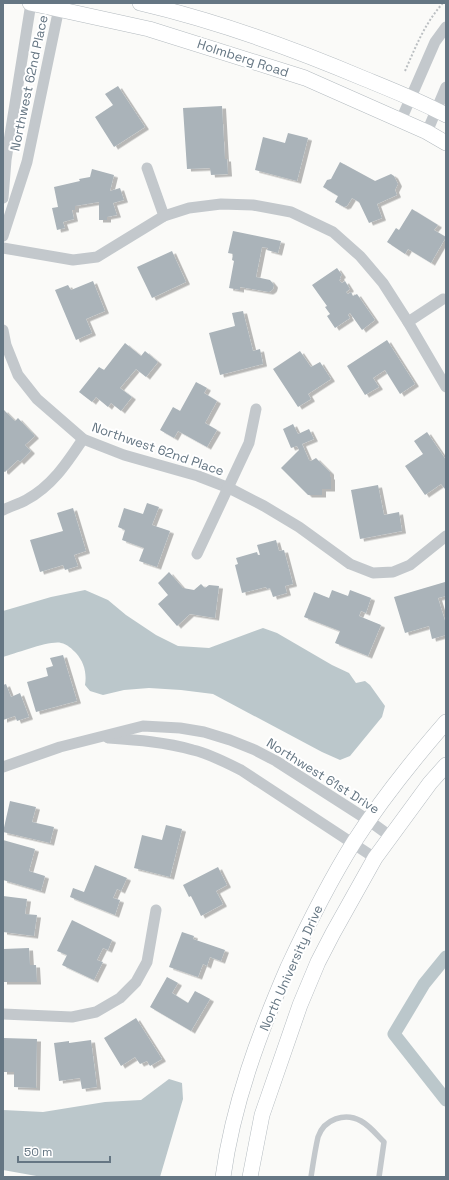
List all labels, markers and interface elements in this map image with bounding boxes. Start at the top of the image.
street label: Northwest 62nd Place [6,13,52,153]
street label: Holmberg Road [195,35,291,81]
street label: Northwest 62nd Place [90,418,226,480]
street label: Northwest 61st Drive [263,734,383,818]
street label: North University Drive [256,902,326,1034]
scale bar [18,1138,110,1164]
text: 50 m [24,1144,52,1160]

